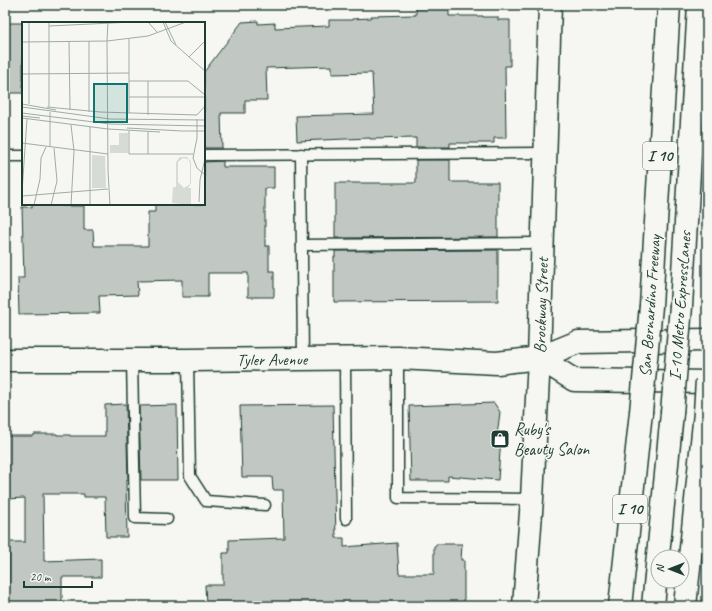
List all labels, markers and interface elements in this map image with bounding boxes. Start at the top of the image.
inset map [22,22,205,205]
road number: I 10 [643,142,677,170]
street label: I-10 Metro ExpressLanes [664,228,696,381]
street label: San Bernardino Freeway [635,233,666,378]
street label: Brockway Street [529,255,553,354]
street label: Tyler Avenue [237,348,309,370]
place label: Ruby's Beauty Salon [514,419,590,460]
shop icon: Ruby's Beauty Salon [489,428,511,450]
road number: I 10 [613,495,647,523]
north arrow [650,549,690,589]
scale bar [24,563,92,589]
text: N [653,563,667,572]
text: 20 m [30,569,52,585]

